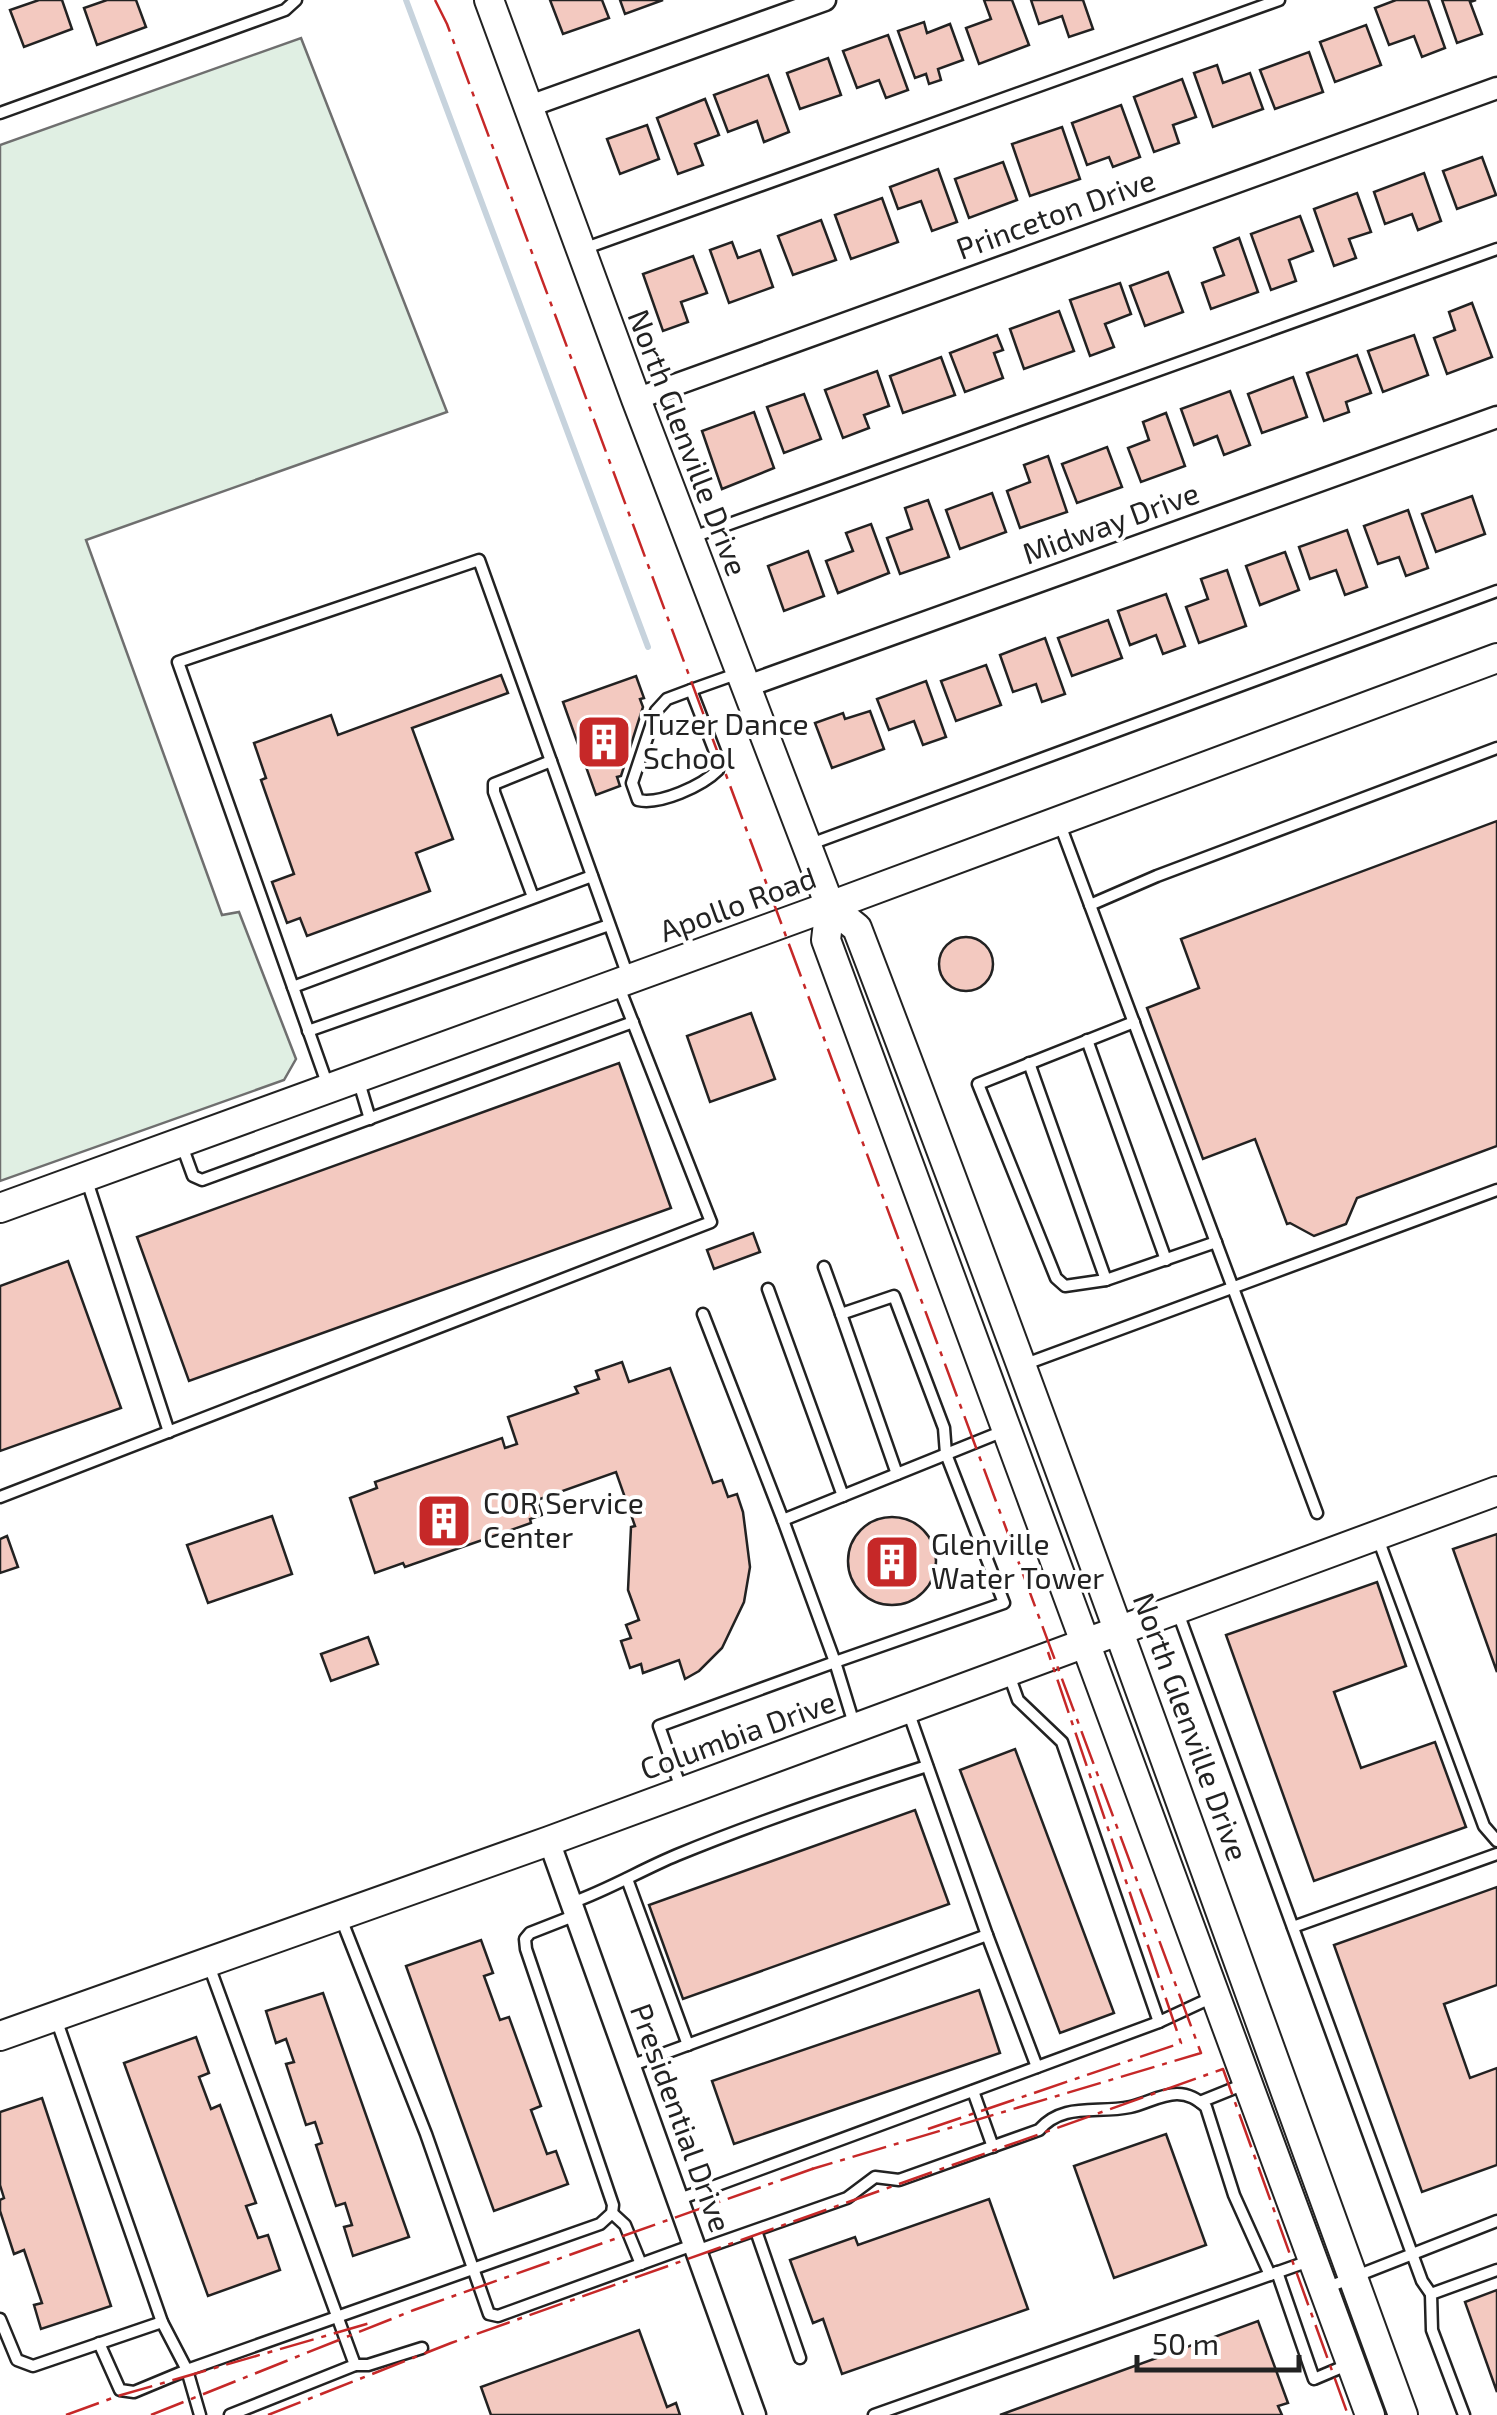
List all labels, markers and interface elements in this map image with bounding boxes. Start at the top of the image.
street label: Princeton Drive [951,160,1160,266]
street label: North Glenville Drive [621,304,756,580]
street label: Midway Drive [1017,474,1203,571]
place label: Tuzer Dance School [643,705,809,775]
building icon: Tuzer Dance School [574,712,634,772]
street label: Apollo Road [654,858,820,948]
place label: COR Service Center [483,1484,644,1554]
building icon: COR Service Center [414,1491,474,1551]
place label: Glenville Water Tower [931,1525,1104,1595]
building icon: Glenville Water Tower [862,1532,922,1592]
street label: North Glenville Drive [1127,1588,1257,1865]
street label: Columbia Drive [635,1682,840,1786]
street label: Presidential Drive [624,1998,740,2236]
scale bar [1137,2310,1300,2372]
text: 50 m [1152,2325,1219,2361]

